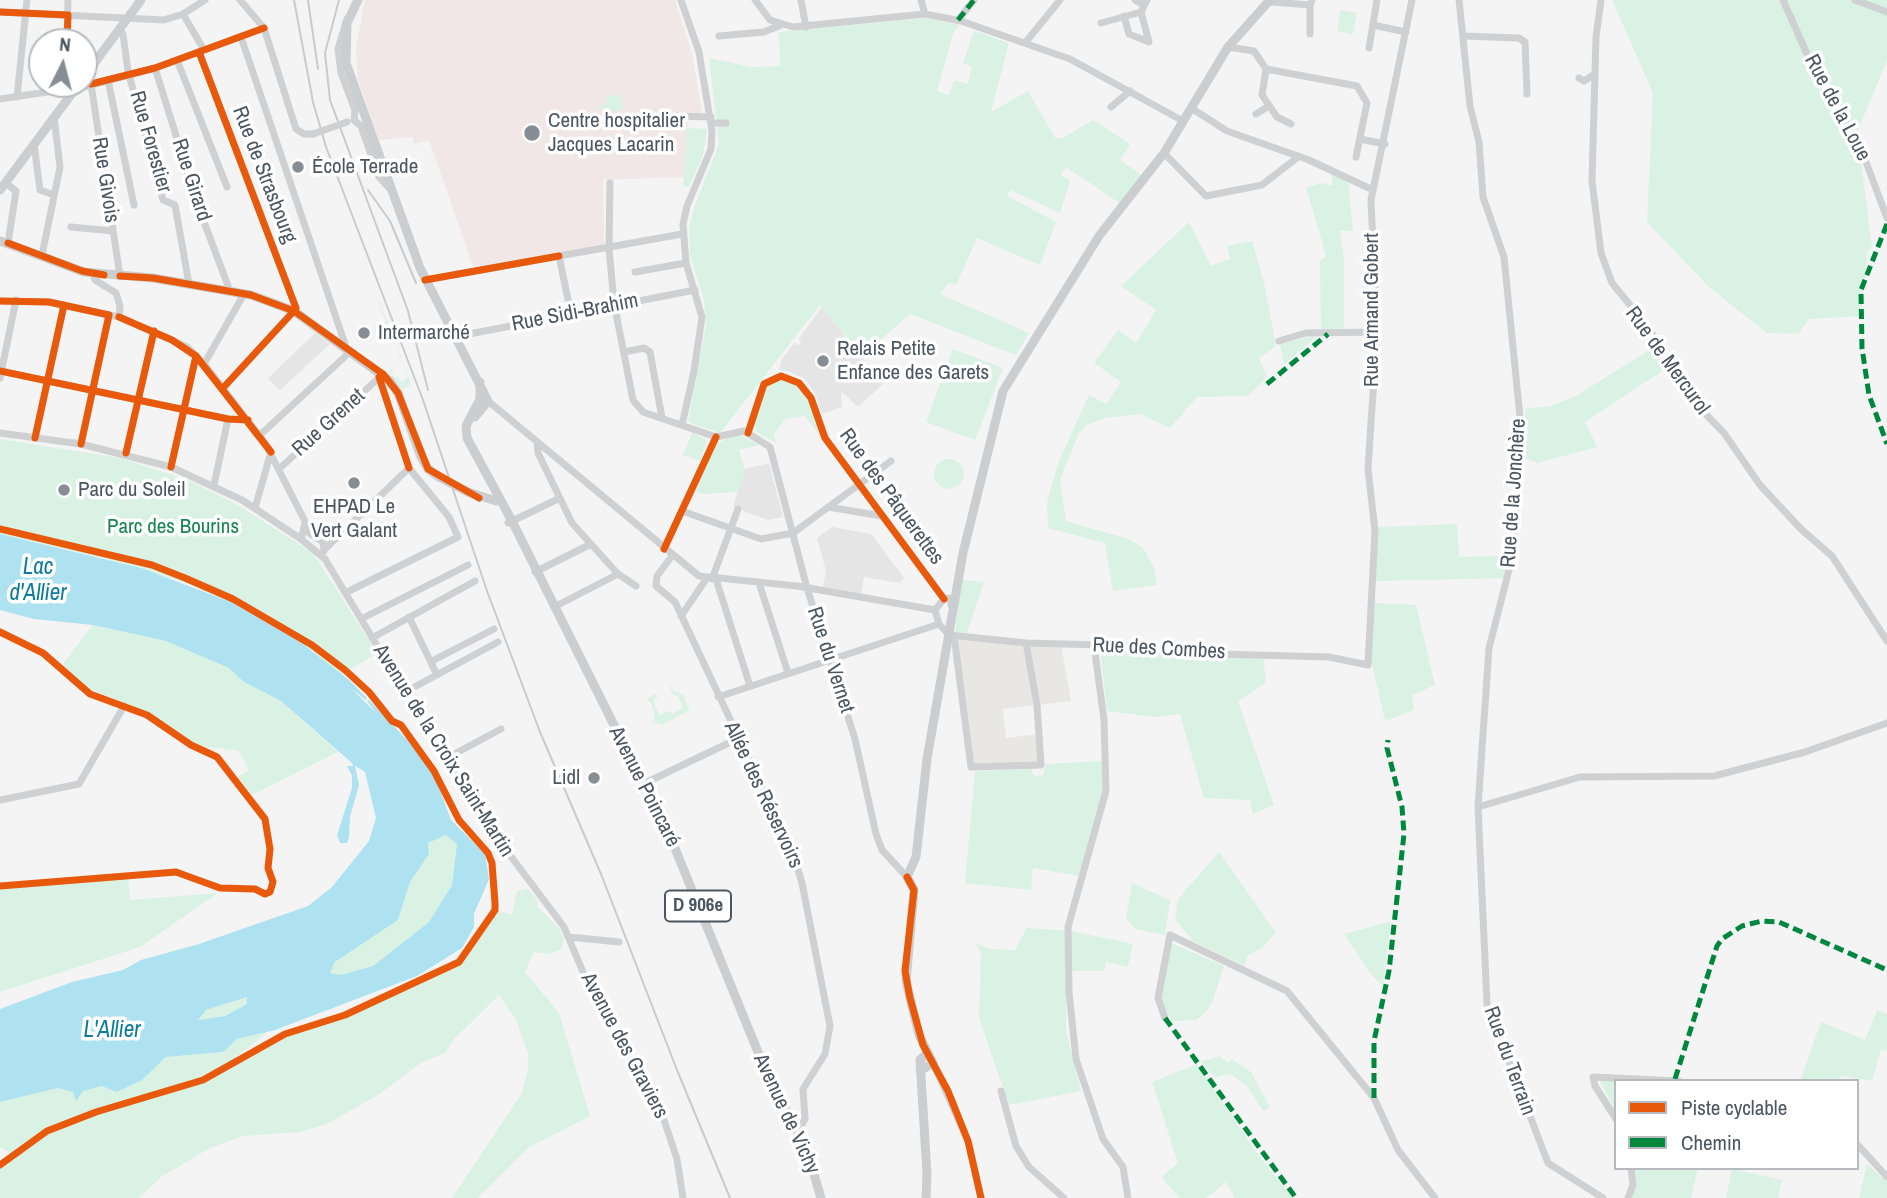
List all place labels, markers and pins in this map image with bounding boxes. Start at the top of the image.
place label: Centre hospitalier Jacques Lacarin [548,108,685,158]
marker: Centre hospitalier Jacques Lacarin [522,123,542,143]
place label: École Terrade [312,154,418,180]
marker: École Terrade [290,159,306,175]
place label: Intermarché [378,320,470,346]
marker: Intermarché [356,325,372,341]
place label: Relais Petite Enfance des Garets [837,336,989,386]
marker: Relais Petite Enfance des Garets [815,353,831,369]
marker: EHPAD Le Vert Galant [346,475,362,491]
place label: Parc du Soleil [78,477,185,503]
marker: Parc du Soleil [56,482,72,498]
place label: EHPAD Le Vert Galant [311,494,397,544]
place label: Lidl [552,765,580,791]
marker: Lidl [586,770,602,786]

